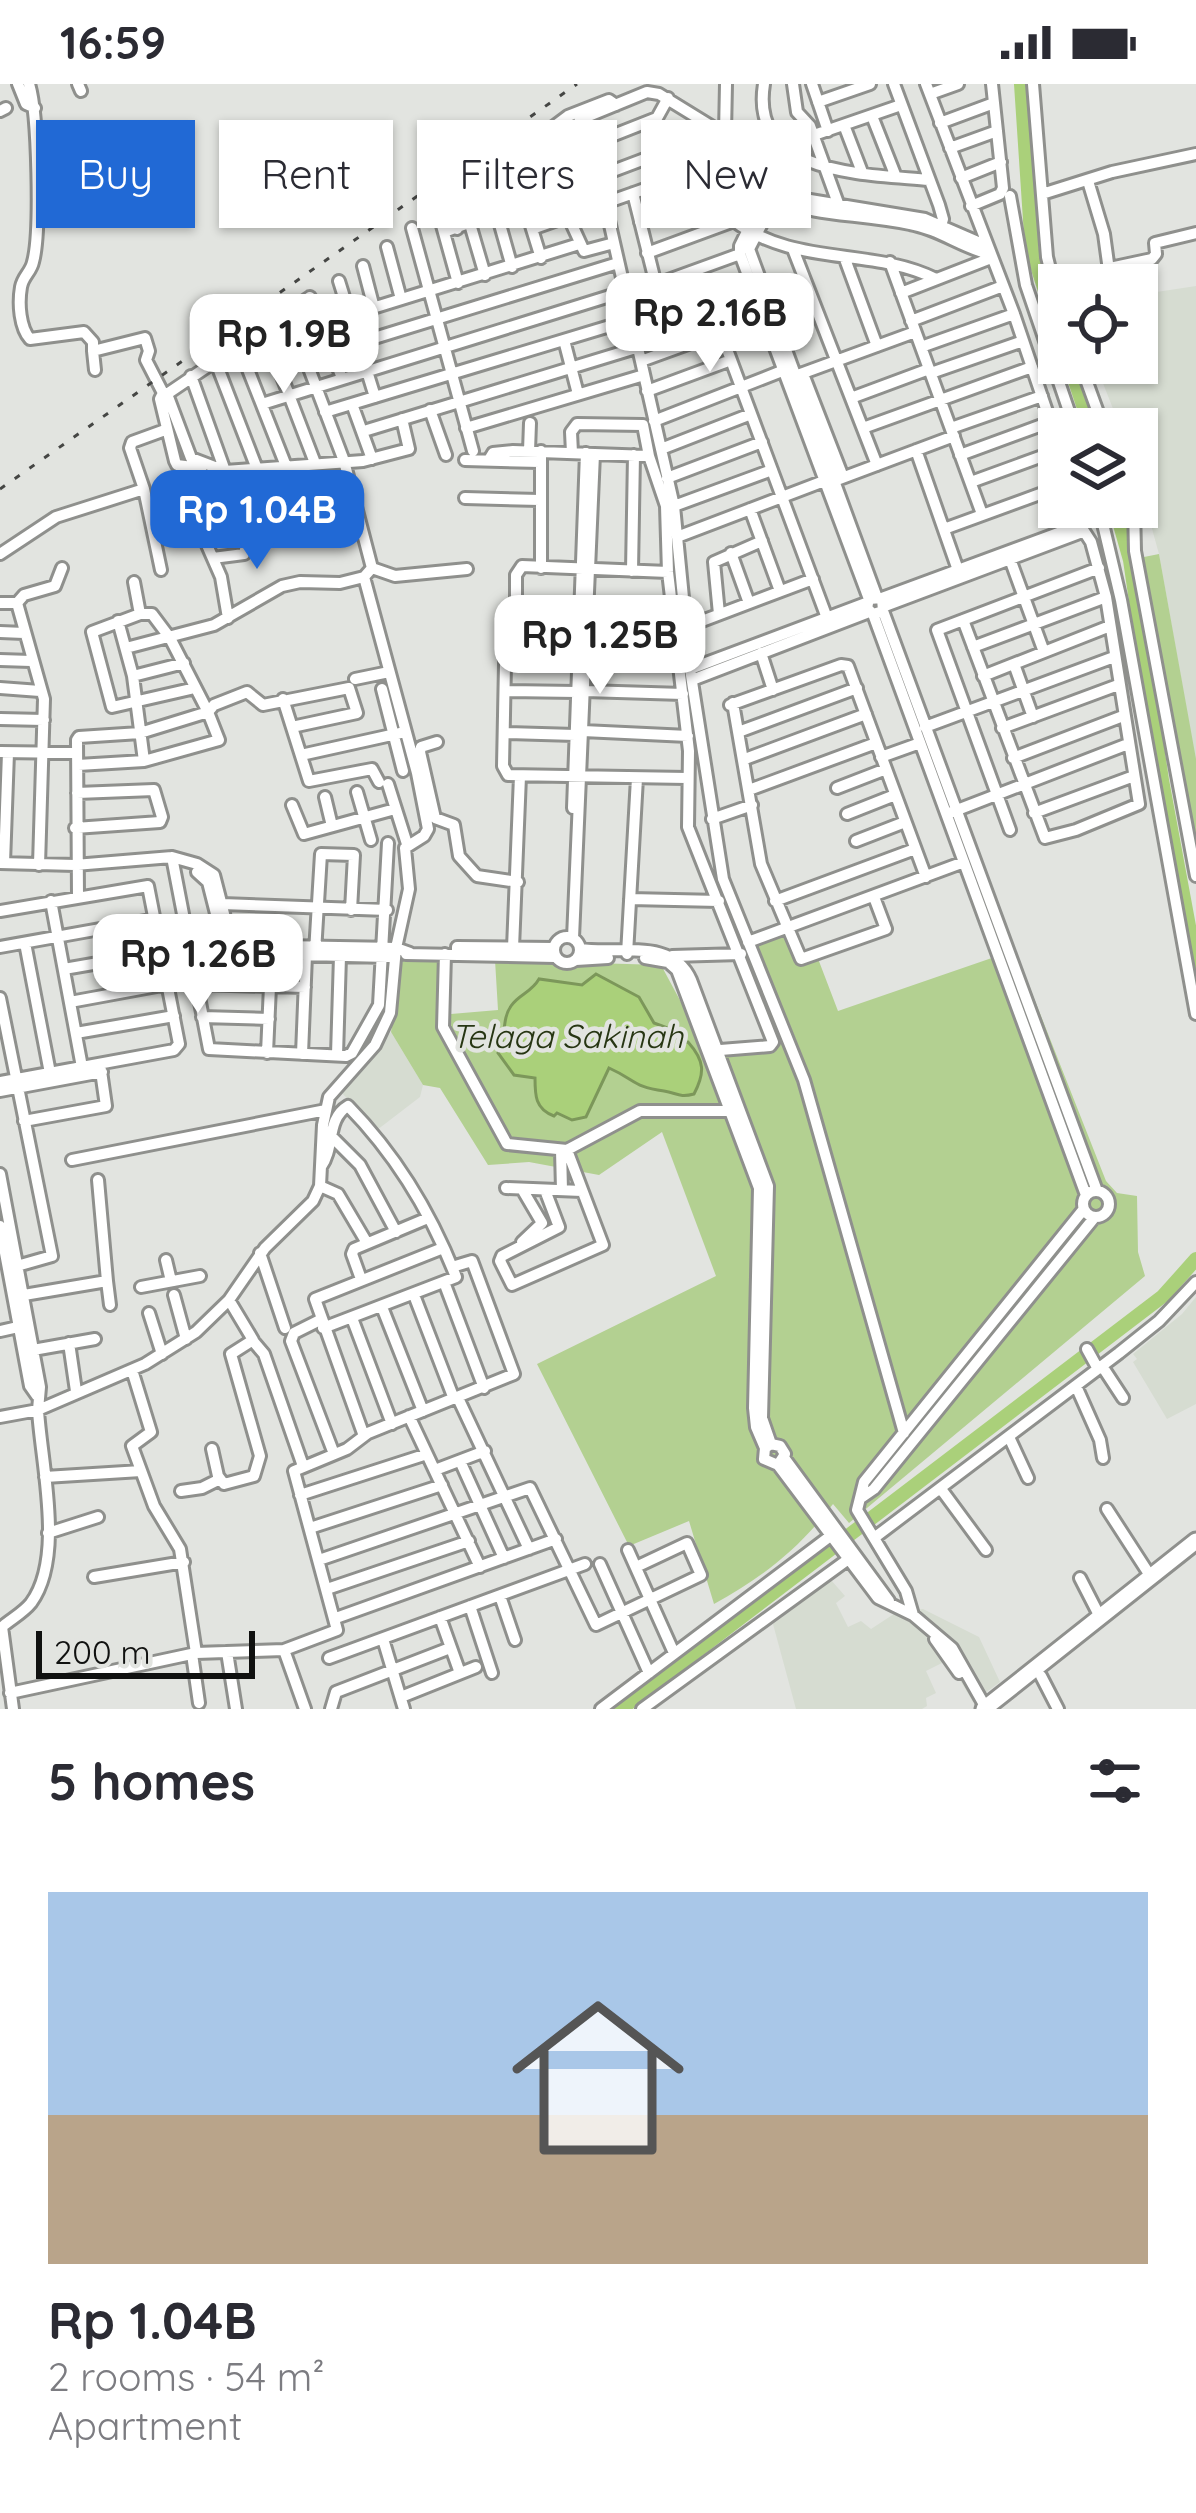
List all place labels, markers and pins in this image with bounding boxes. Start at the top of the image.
pin: Rp 2.16B [586,273,834,375]
pin: Rp 1.9B [173,294,395,396]
pin: Rp 1.04B [133,470,381,572]
pin: Rp 1.25B [476,595,724,697]
pin: Rp 1.26B [74,914,322,1016]

